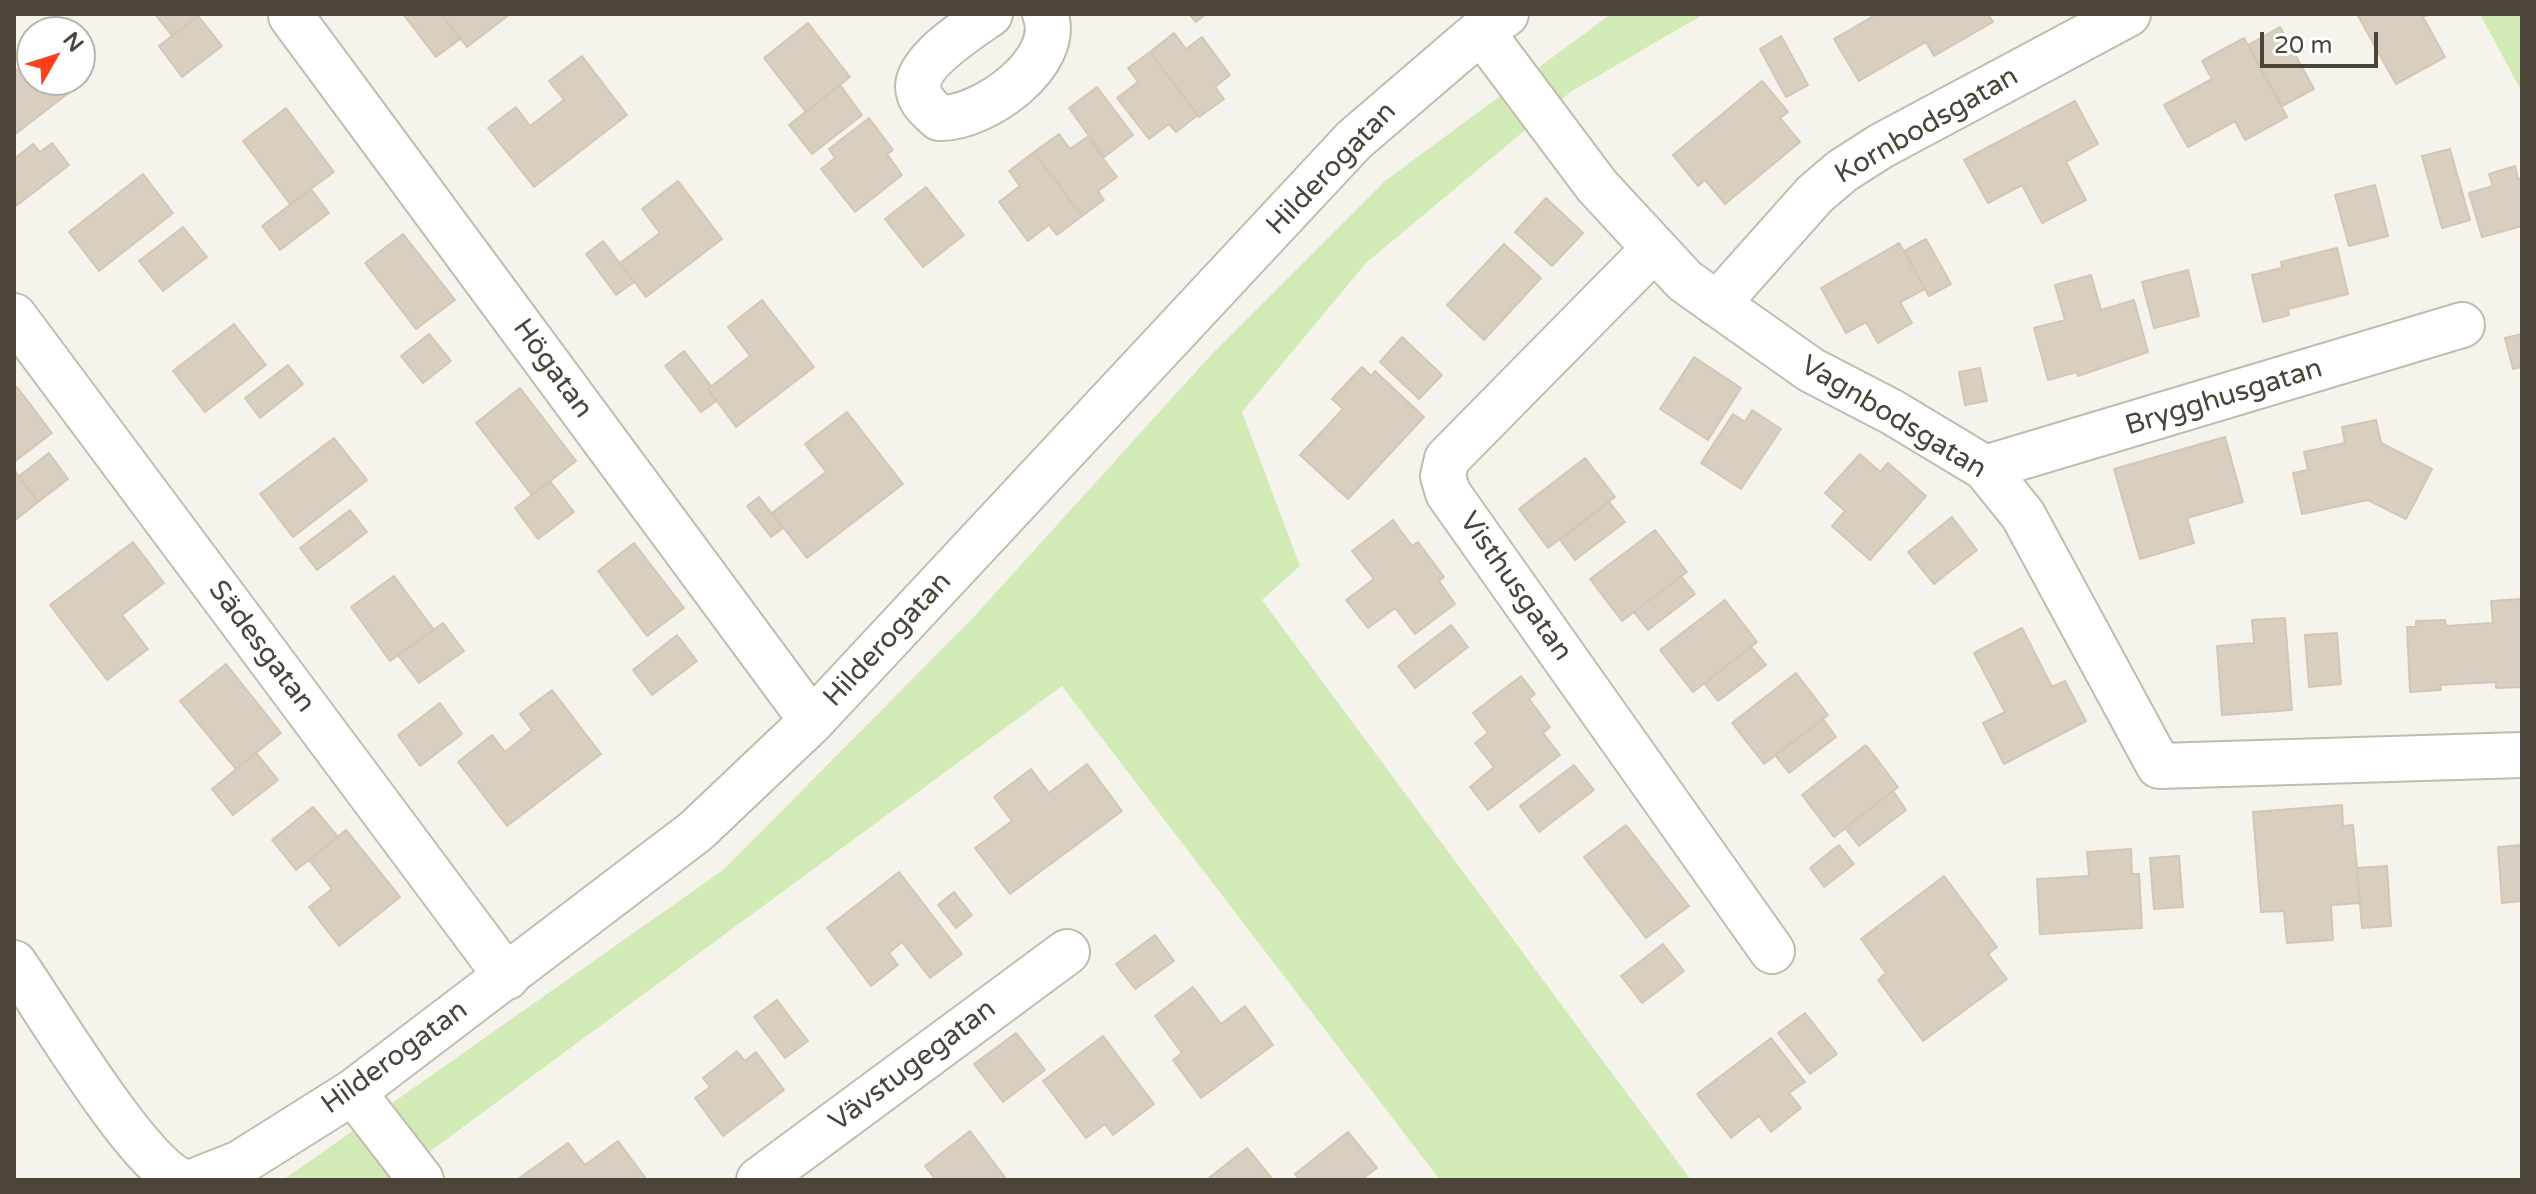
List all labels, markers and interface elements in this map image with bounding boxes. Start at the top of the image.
north arrow [16,16,96,96]
scale bar [2264,16,2382,66]
text: N [57,27,89,57]
text: 20 m [2274,31,2332,60]
street label: Kornbodsgatan [1829,60,2025,192]
street label: Hilderogatan [1260,95,1404,243]
street label: Högatan [505,313,599,425]
street label: Vagnbodsgatan [1794,349,1992,487]
street label: Brygghusgatan [2122,352,2326,444]
street label: Visthusgatan [1451,506,1579,668]
street label: Hilderogatan [817,566,959,714]
street label: Sädesgatan [200,574,322,720]
street label: Vävstugegatan [823,993,1003,1139]
street label: Hilderogatan [315,994,475,1122]

